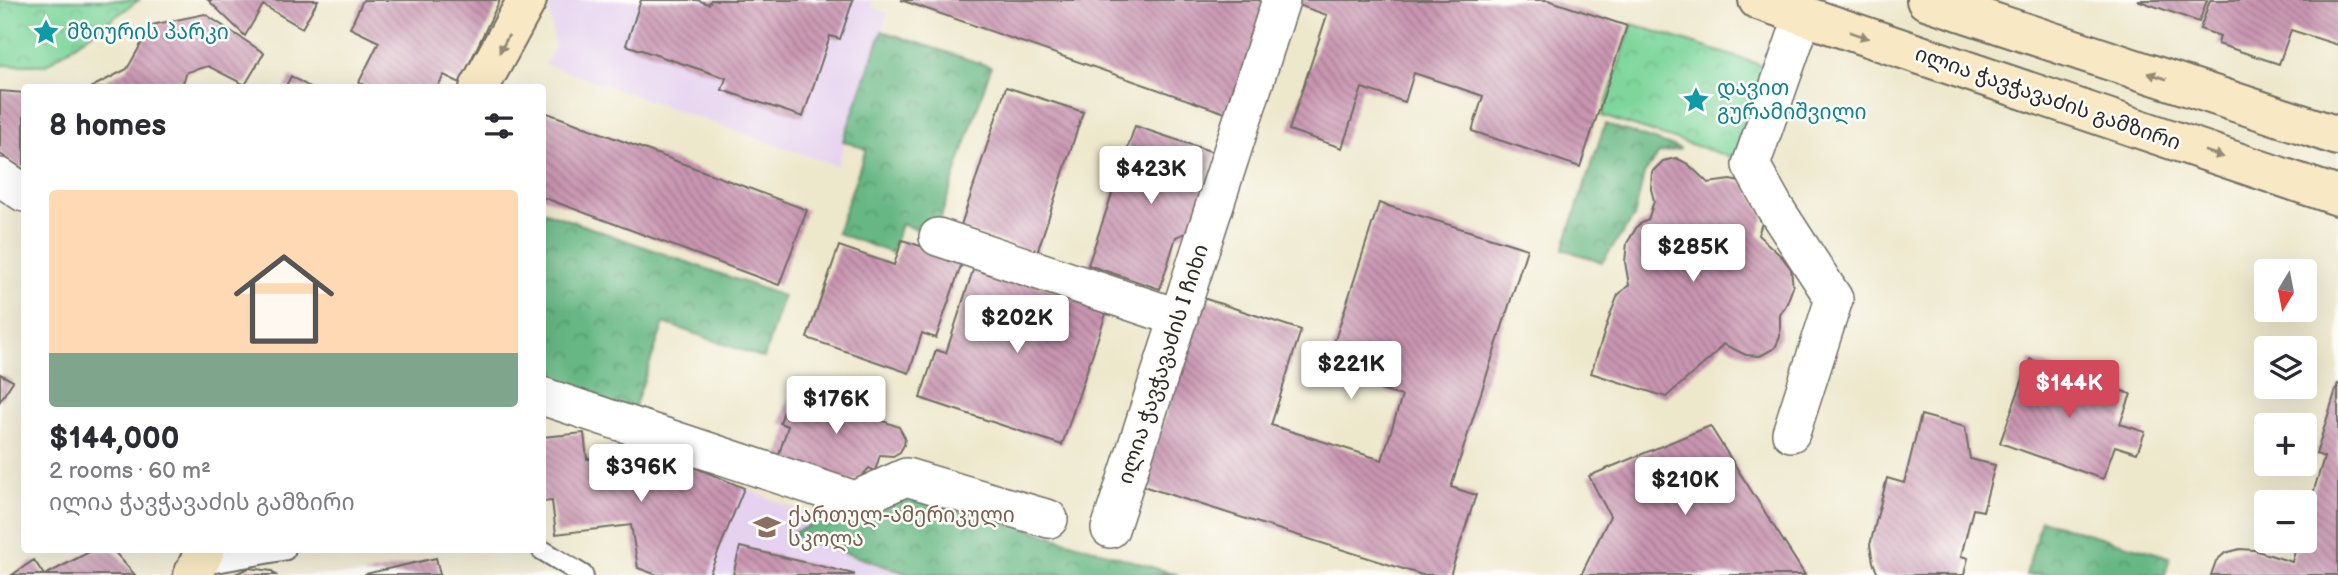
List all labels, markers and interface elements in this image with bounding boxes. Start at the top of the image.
place icon: მზიურის პარკი [31,17,61,47]
place label: მზიურის პარკი [67,20,229,45]
one-way arrow [1849,30,1870,41]
one-way arrow [498,34,509,54]
street label: ილია ჭავჭავაძის გამზირი [1912,41,2184,156]
one-way arrow [2146,70,2167,81]
place label: დავით გურამიშვილი [1717,76,1867,125]
place icon: დავით გურამიშვილი [1681,85,1711,115]
icon: filters [480,107,518,145]
text: 8 homes [49,108,166,144]
pin: $423K [1102,146,1200,206]
one-way arrow [2204,149,2225,160]
text: $423K [1116,155,1186,183]
pin: $285K [1644,224,1742,284]
text: $285K [1657,233,1729,261]
icon: home [221,236,347,362]
street label: ილია ჭავჭავაძის I ჩიხი [1113,241,1214,487]
north arrow [2254,259,2317,322]
map controls [2254,259,2317,553]
pin: $202K [968,296,1066,355]
text: $202K [981,304,1053,332]
button: layers [2254,336,2317,399]
pin: $221K [1302,342,1400,401]
text: $221K [1317,350,1385,378]
pin: $144K [2020,360,2118,420]
text: $144K [2035,369,2103,397]
pin: $176K [787,376,885,436]
text: $176K [803,385,869,413]
button: + [2254,413,2317,476]
text: $144,000 [49,421,179,457]
pin: $396K [592,444,690,504]
text: $396K [605,453,677,481]
text: 2 rooms · 60 m² [49,457,211,485]
pin: $210K [1636,458,1734,517]
text: $210K [1651,466,1719,494]
text: ილია ჭავჭავაძის გამზირი [49,489,355,517]
button: − [2254,490,2317,553]
place label: ქართულ-ამერიკული სკოლა [788,503,1015,552]
school or university icon: ქართულ-ამერიკული სკოლა [752,512,782,542]

